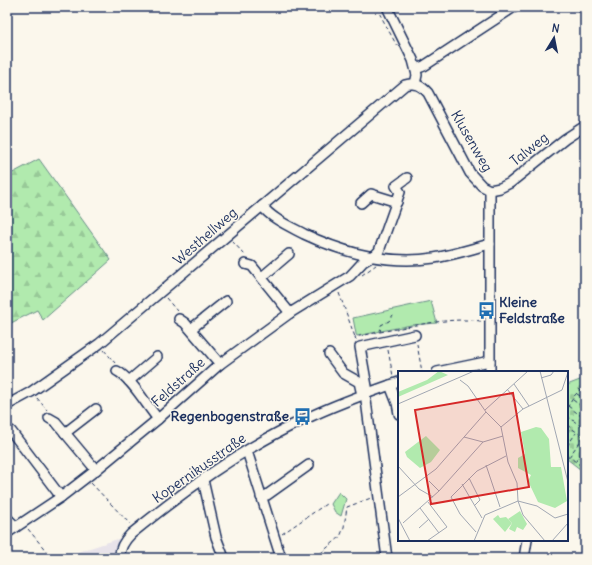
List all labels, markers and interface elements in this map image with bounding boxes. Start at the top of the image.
north arrow [534,18,574,58]
text: N [551,21,561,36]
street label: Klusenweg [447,107,497,175]
street label: Talweg [506,128,552,170]
street label: Westhellweg [169,203,241,269]
place label: Kleine Feldstraße [499,293,565,327]
bus stop icon: Kleine Feldstraße [476,300,496,320]
street label: Feldstraße [148,353,208,411]
inset map [398,371,568,541]
bus stop icon: Regenbogenstraße [292,406,312,426]
place label: Regenbogenstraße [171,407,289,425]
street label: Kopernikusstraße [149,429,249,507]

